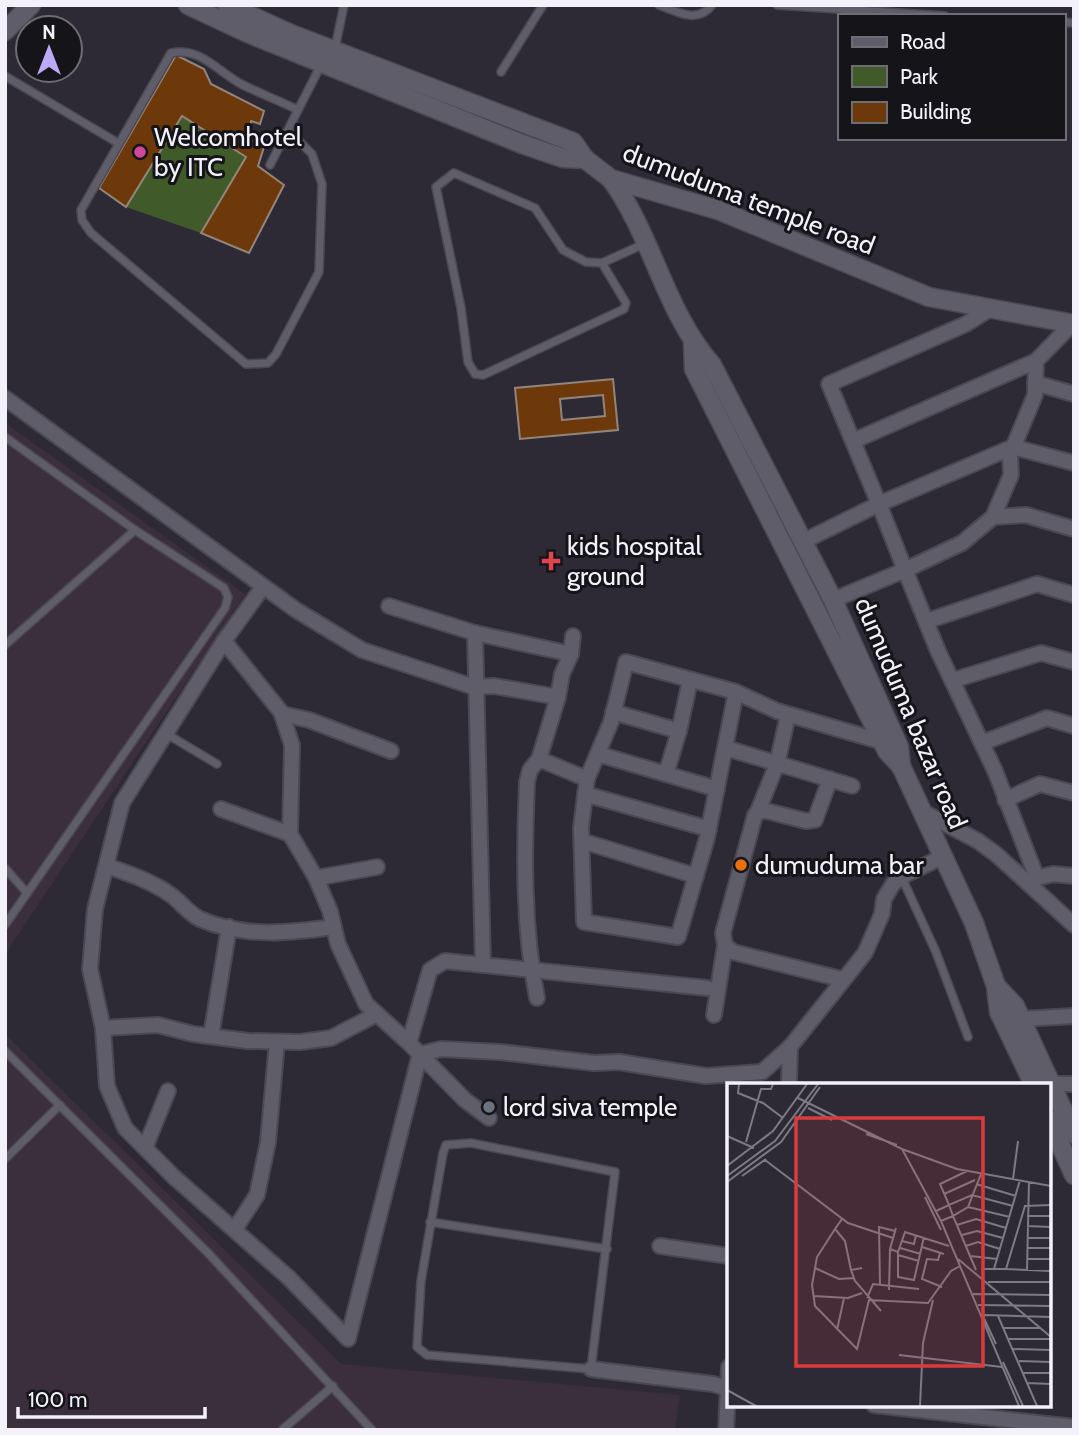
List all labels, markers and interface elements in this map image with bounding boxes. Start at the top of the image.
north arrow [14,14,84,84]
legend [838,14,1065,140]
text: N [42,21,56,44]
text: Road [900,29,946,54]
text: Park [900,64,938,89]
text: Building [900,99,972,124]
place label: Welcomhotel by ITC [154,121,302,183]
street label: dumuduma temple road [619,136,879,262]
marker: Welcomhotel by ITC [132,144,148,160]
place label: kids hospital ground [567,530,702,592]
marker: kids hospital ground [541,551,561,571]
street label: dumuduma bazar road [848,592,974,834]
place label: dumuduma bar [755,849,925,881]
marker: dumuduma bar [733,857,749,873]
inset map [727,1083,1051,1407]
place label: lord siva temple [503,1091,677,1123]
marker: lord siva temple [481,1099,497,1115]
scale bar [18,1376,205,1420]
text: 100 m [28,1387,87,1412]

